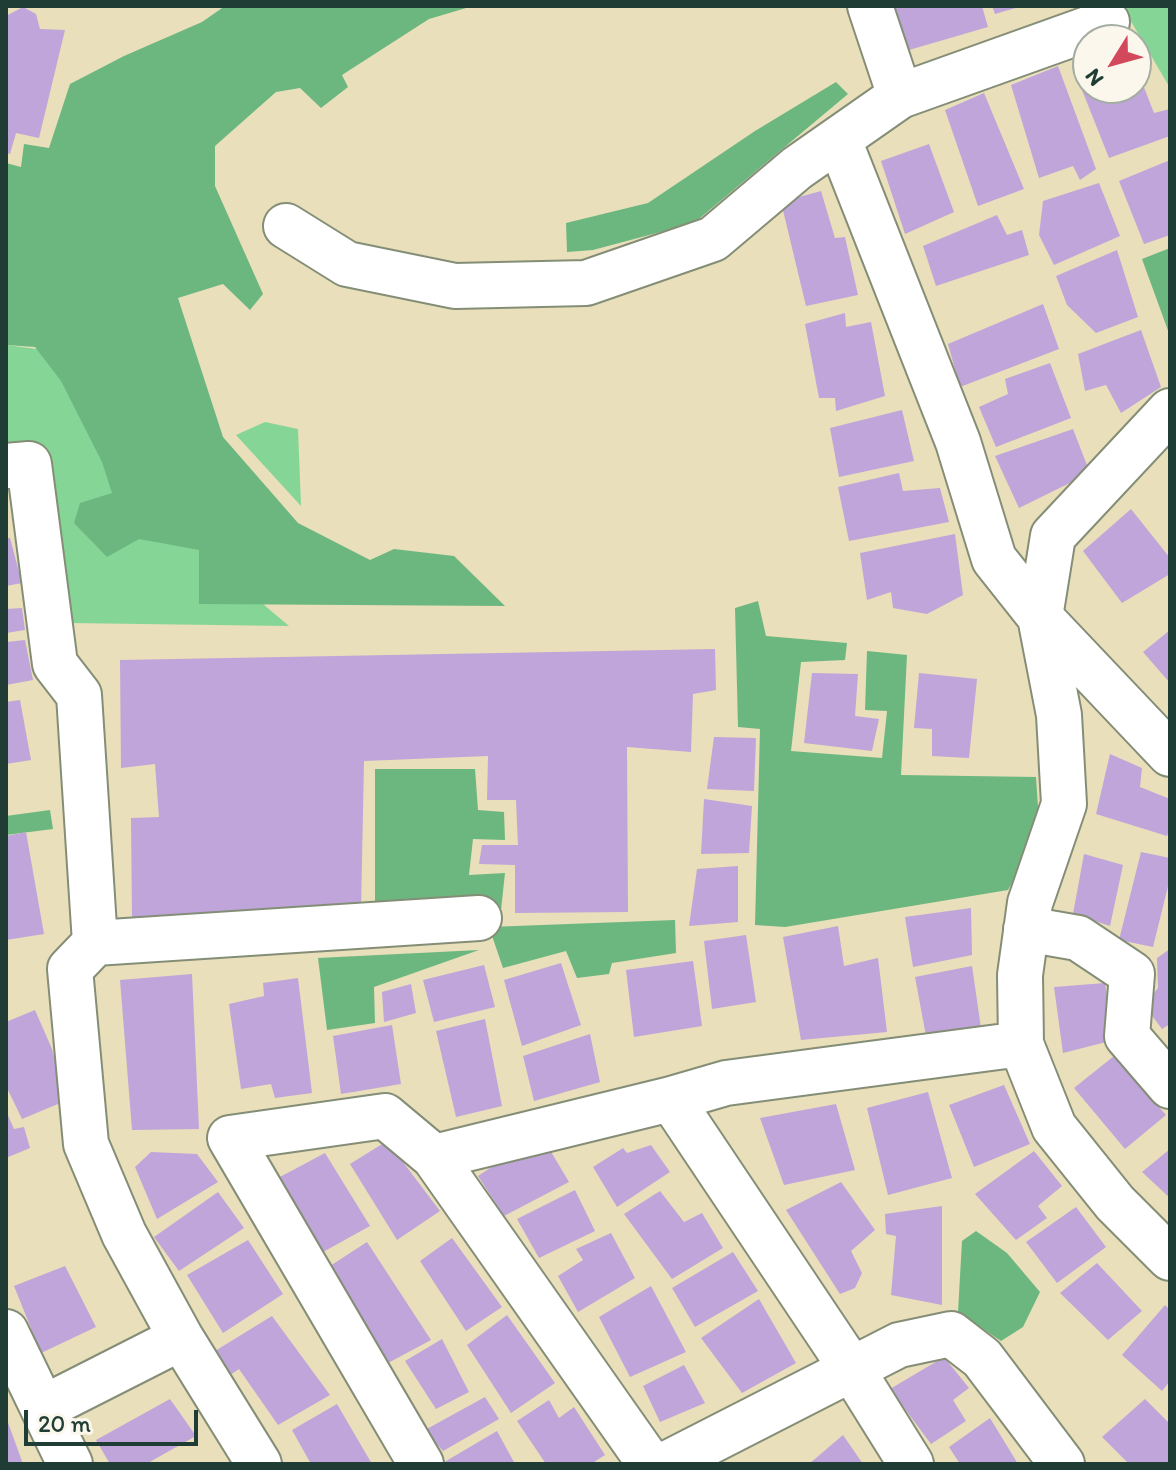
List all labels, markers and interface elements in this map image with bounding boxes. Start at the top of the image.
north arrow [1072,24,1152,104]
text: N [1079,63,1109,92]
scale bar [28,1394,202,1444]
text: 20 m [38,1409,91,1438]

